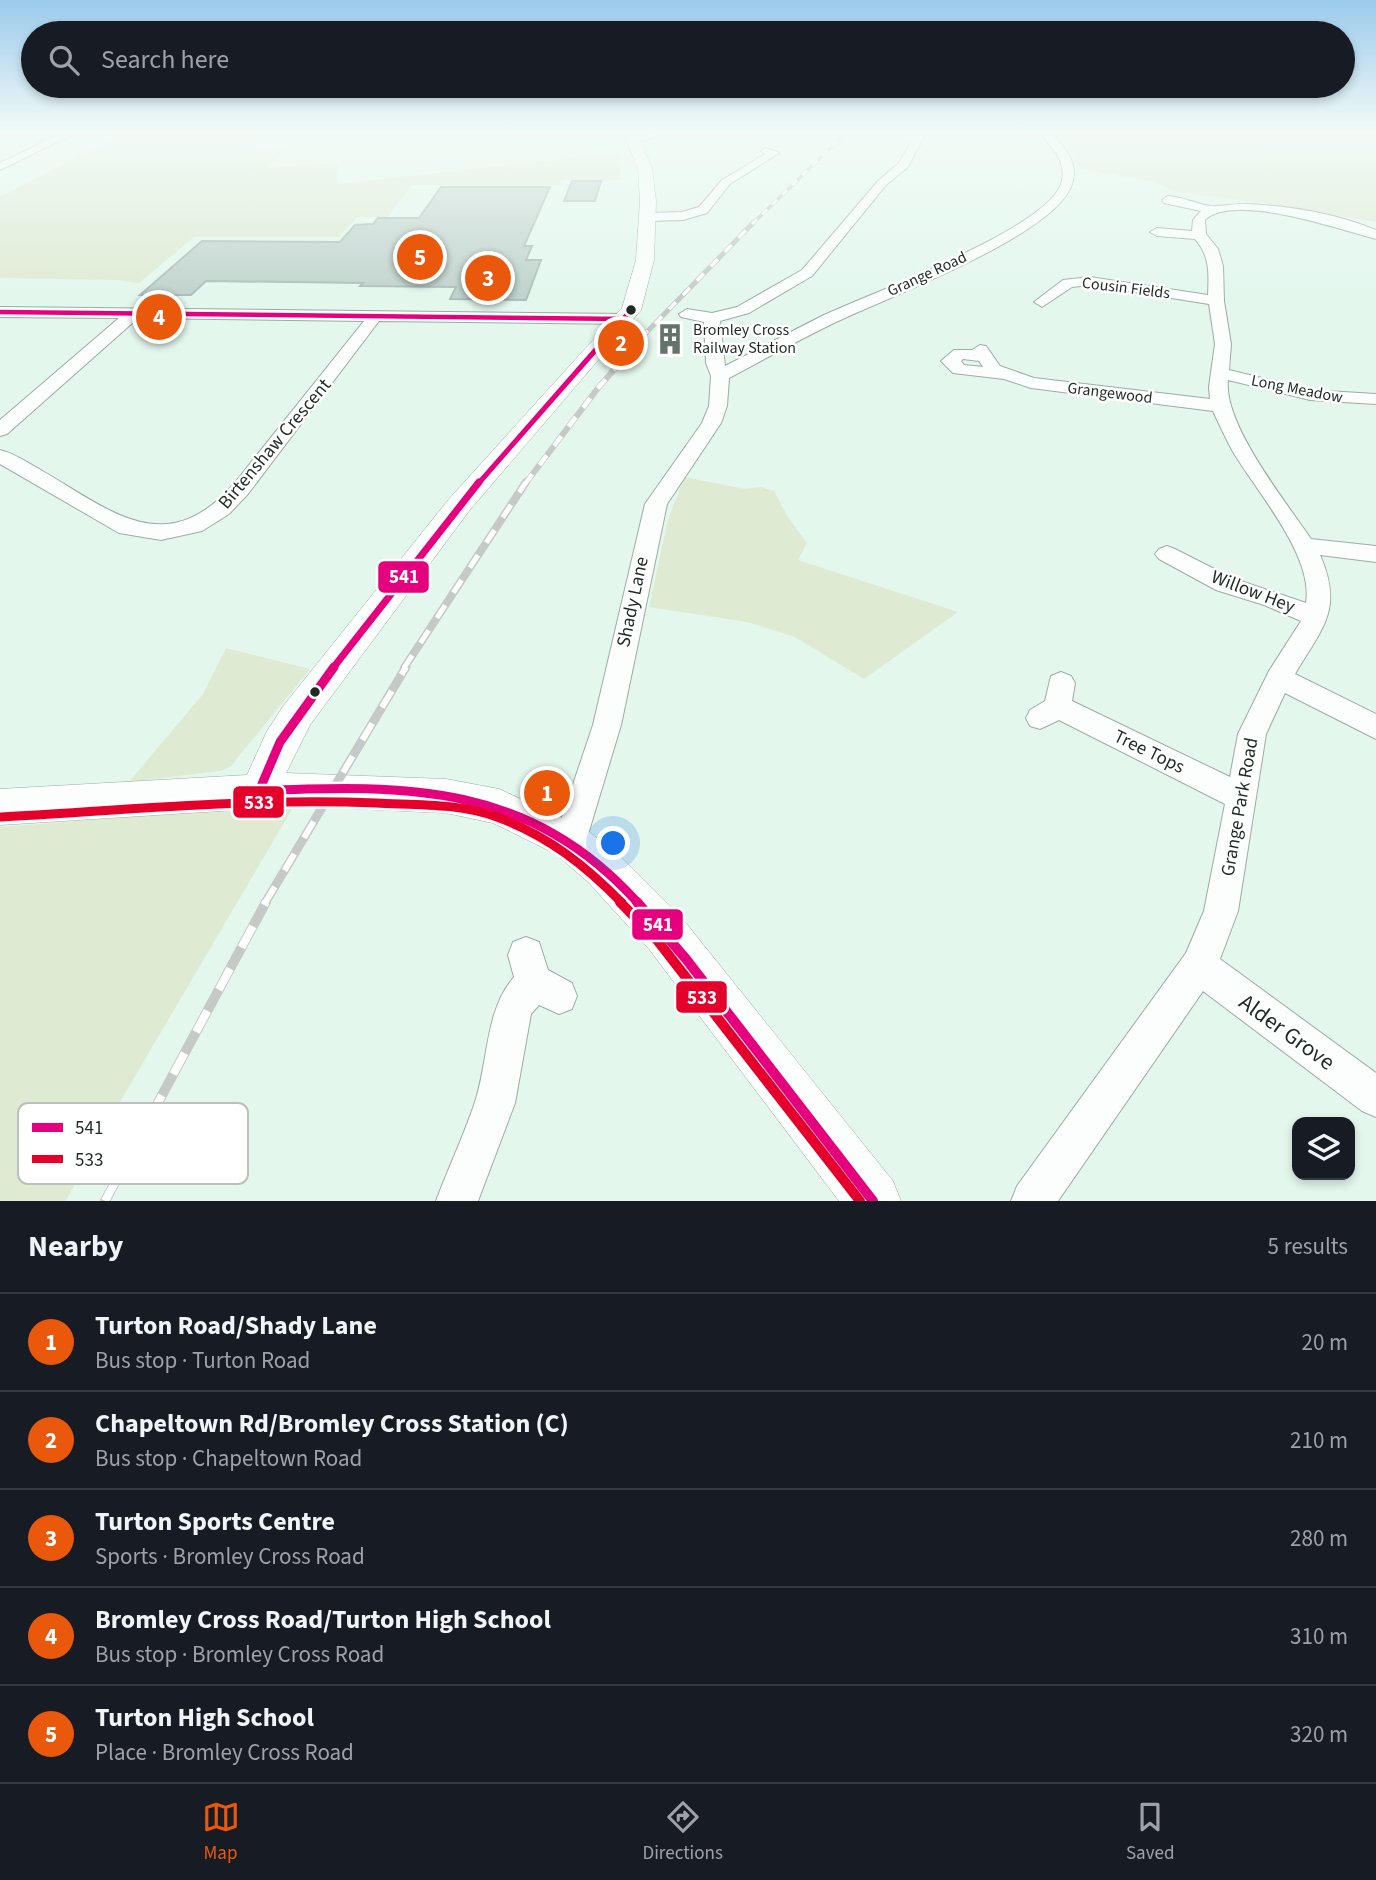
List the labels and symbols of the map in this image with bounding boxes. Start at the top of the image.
pin: 5 [397,231,443,283]
street label: Grange Road [884,246,970,302]
pin: 3 [465,252,511,304]
street label: Cousin Fields [1081,272,1172,304]
pin: 4 [136,291,182,343]
unlabelled marker [624,303,638,317]
pin: 2 [598,317,644,369]
place label: Bromley Cross Railway Station [693,319,796,359]
building icon: Bromley Cross Railway Station [653,322,687,356]
street label: Long Meadow [1249,369,1345,409]
street label: Birtenshaw Crescent [212,372,338,515]
street label: Grangewood [1066,377,1154,409]
street label: Shady Lane [610,554,656,650]
line badge: 541 [377,560,430,594]
text: 541 [389,564,419,591]
street label: Willow Hey [1207,564,1299,620]
unlabelled marker [308,685,322,699]
street label: Tree Tops [1109,723,1189,781]
street label: Grange Park Road [1215,735,1265,879]
pin: 1 [524,767,570,819]
line badge: 533 [232,785,285,819]
text: 533 [244,790,274,817]
your location [596,826,630,860]
line badge: 541 [631,908,684,941]
text: 541 [643,912,673,939]
line badge: 533 [675,980,728,1014]
text: 533 [687,985,717,1012]
street label: Alder Grove [1232,986,1342,1078]
legend [18,1103,248,1184]
text: 541 [75,1115,103,1142]
text: 533 [75,1147,103,1174]

